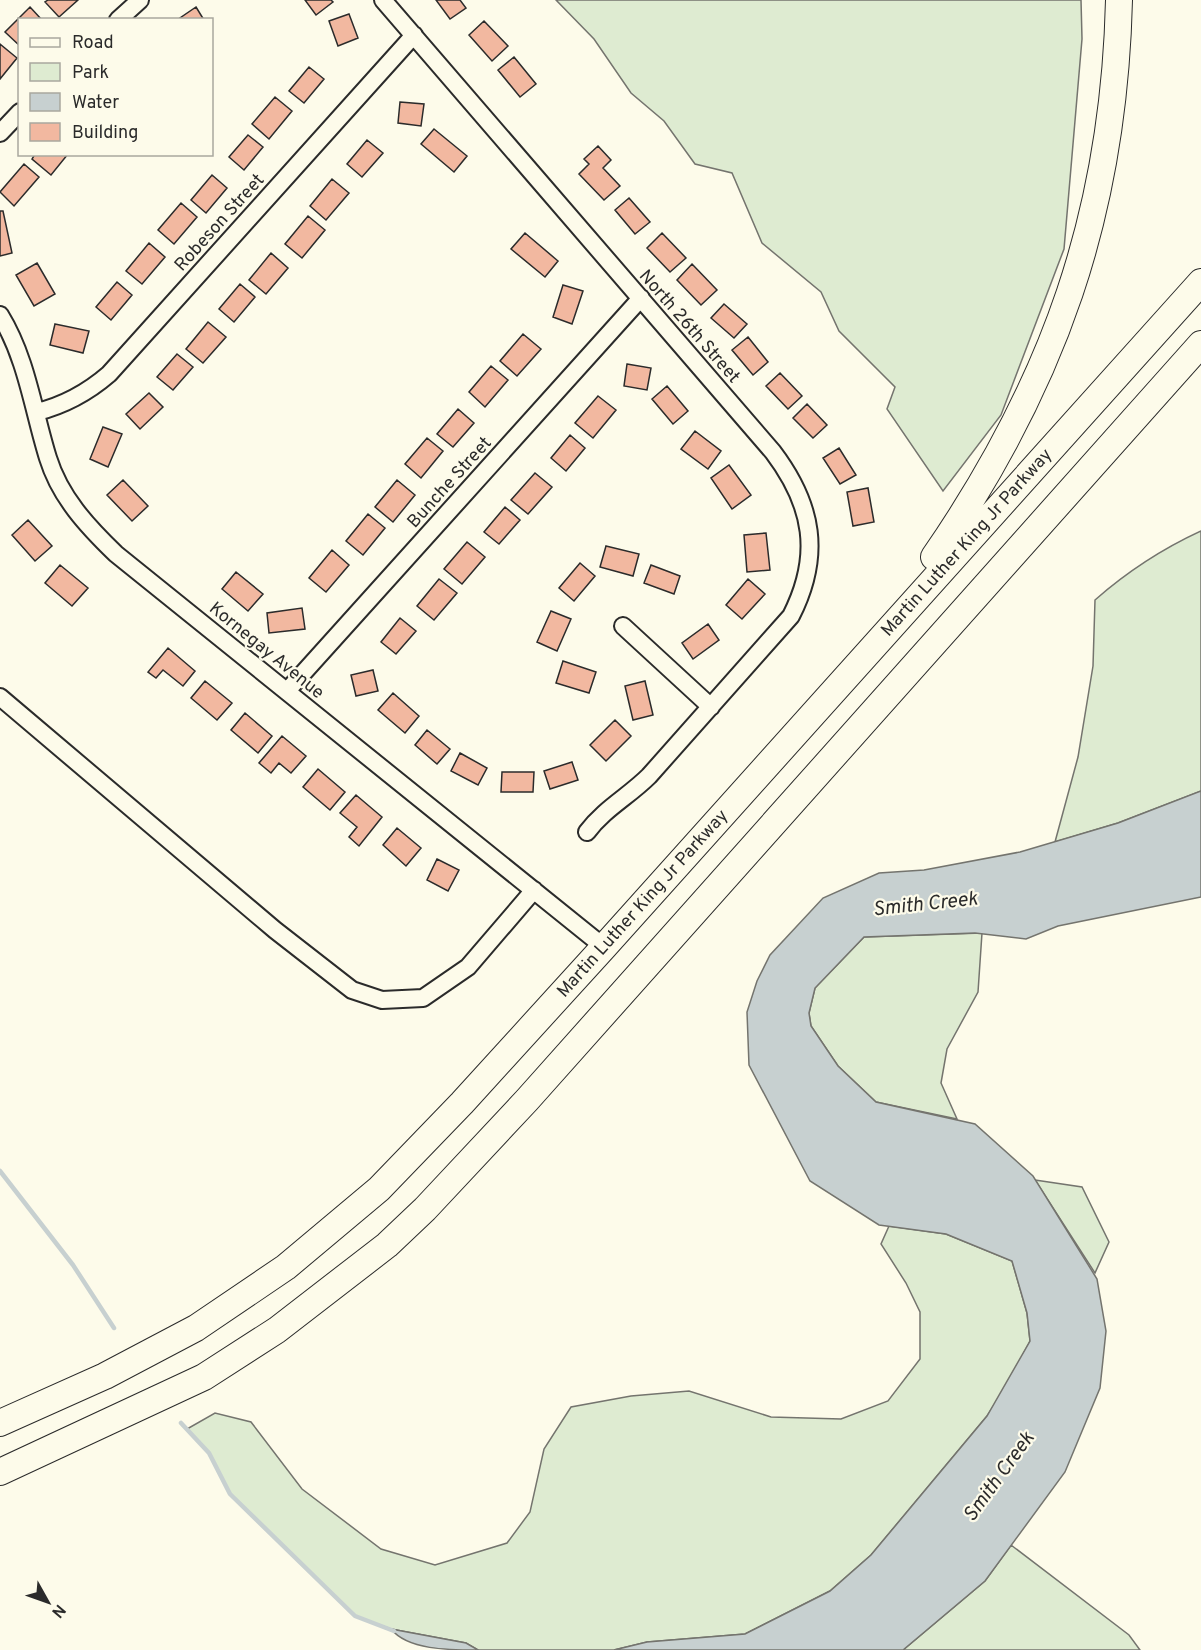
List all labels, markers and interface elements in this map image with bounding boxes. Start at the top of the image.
legend [18,18,213,156]
text: Road [72,32,114,55]
text: Park [72,62,109,85]
text: Water [72,92,119,115]
text: Building [72,122,138,145]
street label: Robeson Street [170,169,270,277]
street label: North 26th Street [633,265,744,388]
street label: Bunche Street [403,432,497,534]
street label: Martin Luther King Jr Parkway [877,444,1058,642]
street label: Kornegay Avenue [204,598,328,705]
street label: Martin Luther King Jr Parkway [553,805,734,1003]
water label: Smith Creek [872,886,980,923]
water label: Smith Creek [958,1426,1042,1527]
north arrow [18,1572,78,1632]
text: N [47,1600,69,1621]

